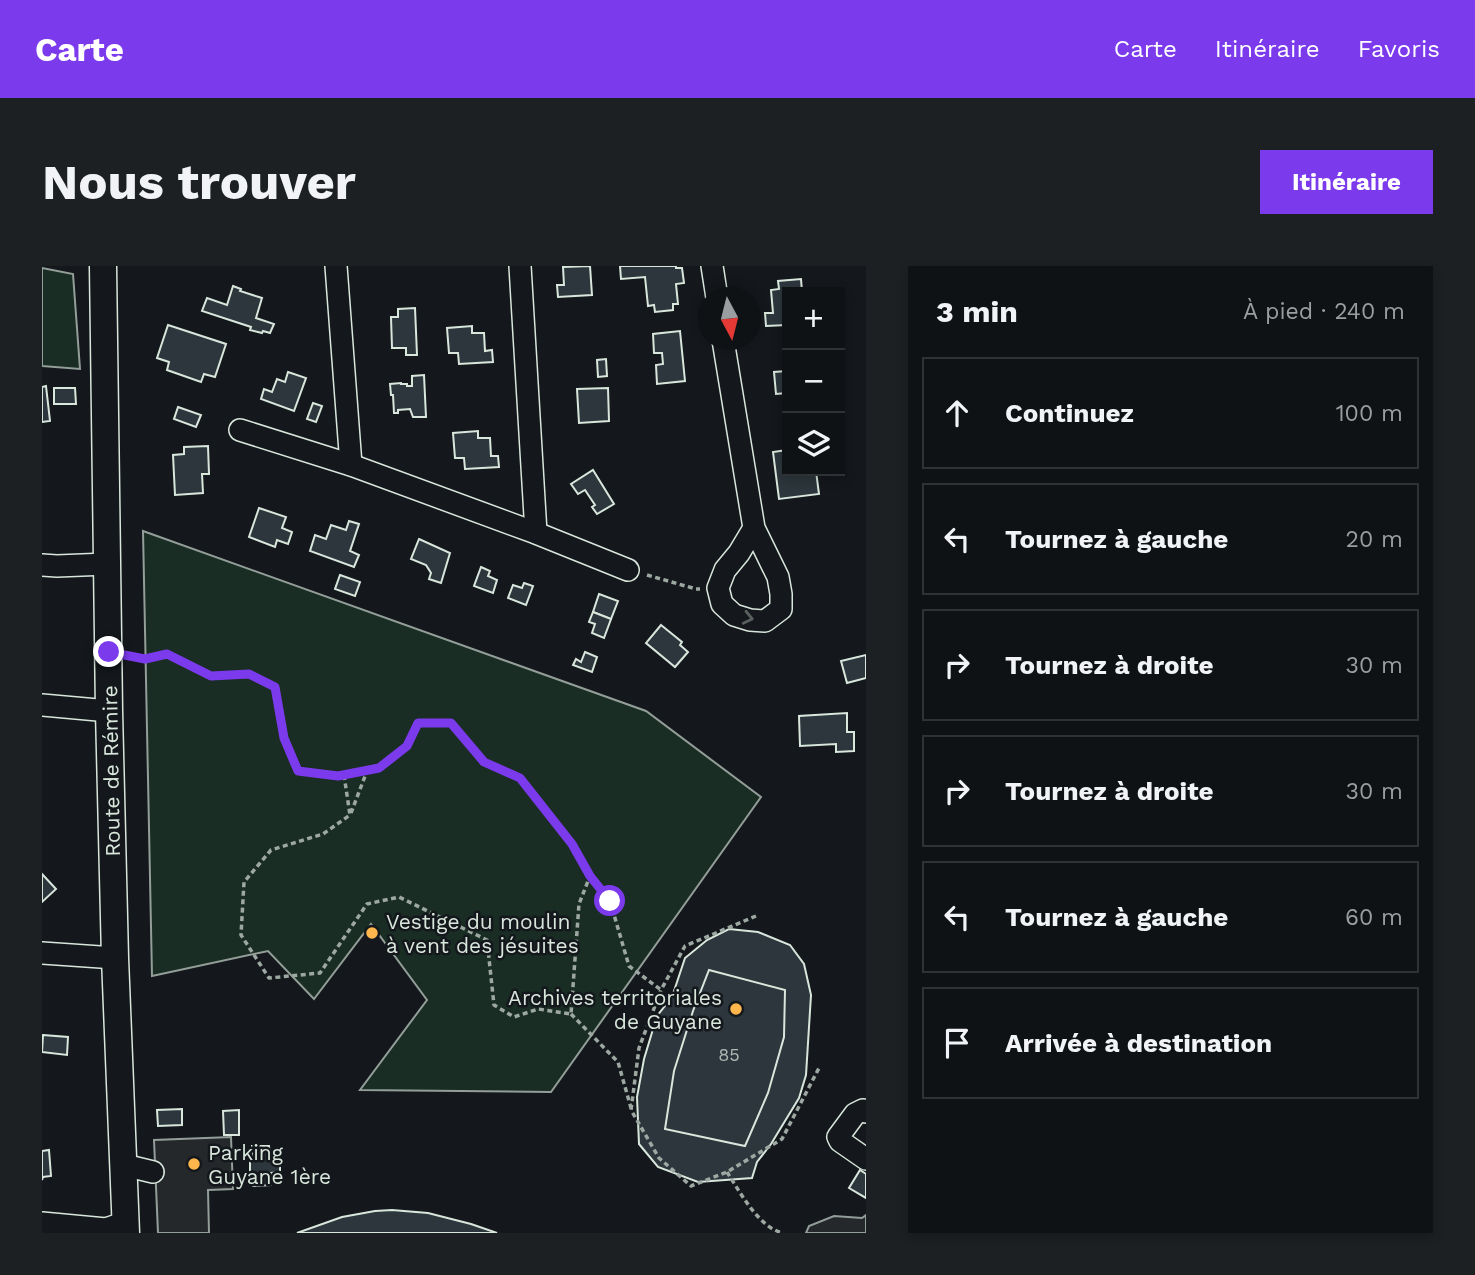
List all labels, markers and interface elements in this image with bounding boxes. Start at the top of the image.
text: Carte [35,30,124,69]
text: Carte [1114,35,1177,63]
text: Itinéraire [1215,35,1320,63]
text: Favoris [1358,35,1440,63]
button: Itinéraire [1260,150,1433,214]
text: Nous trouver [42,153,356,211]
north arrow [698,287,761,350]
map controls [782,287,845,476]
button: + [782,287,845,350]
text: 3 min [936,294,1018,329]
text: À pied · 240 m [1243,298,1405,325]
button: − [782,350,845,413]
icon: ahead [938,394,976,432]
text: Continuez [1005,398,1134,428]
text: 100 m [1336,400,1403,427]
button: layers [782,413,845,476]
icon: left [938,520,976,558]
text: Tournez à gauche [1005,524,1228,554]
text: 20 m [1346,526,1403,553]
one-way arrow [742,610,754,625]
route end [93,636,124,667]
icon: right [938,646,976,684]
text: Tournez à droite [1005,650,1214,680]
text: 30 m [1346,652,1403,679]
street label: Route de Rémire [97,685,125,857]
icon: right [938,772,976,810]
text: Tournez à droite [1005,776,1214,806]
text: 30 m [1346,778,1403,805]
route start [594,885,625,916]
icon: left [938,898,976,936]
text: Tournez à gauche [1005,902,1228,932]
text: 60 m [1345,904,1403,931]
place label: Vestige du moulin à vent des jésuites [386,909,579,958]
marker: Vestige du moulin à vent des jésuites [364,925,380,941]
place label: Archives territoriales de Guyane [508,985,722,1034]
marker: Archives territoriales de Guyane [728,1001,744,1017]
icon: arrive [938,1024,976,1062]
text: Arrivée à destination [1005,1028,1272,1058]
house number: 85 [718,1044,740,1065]
place label: Parking Guyane 1ère [208,1140,331,1189]
marker: Parking Guyane 1ère [186,1156,202,1172]

